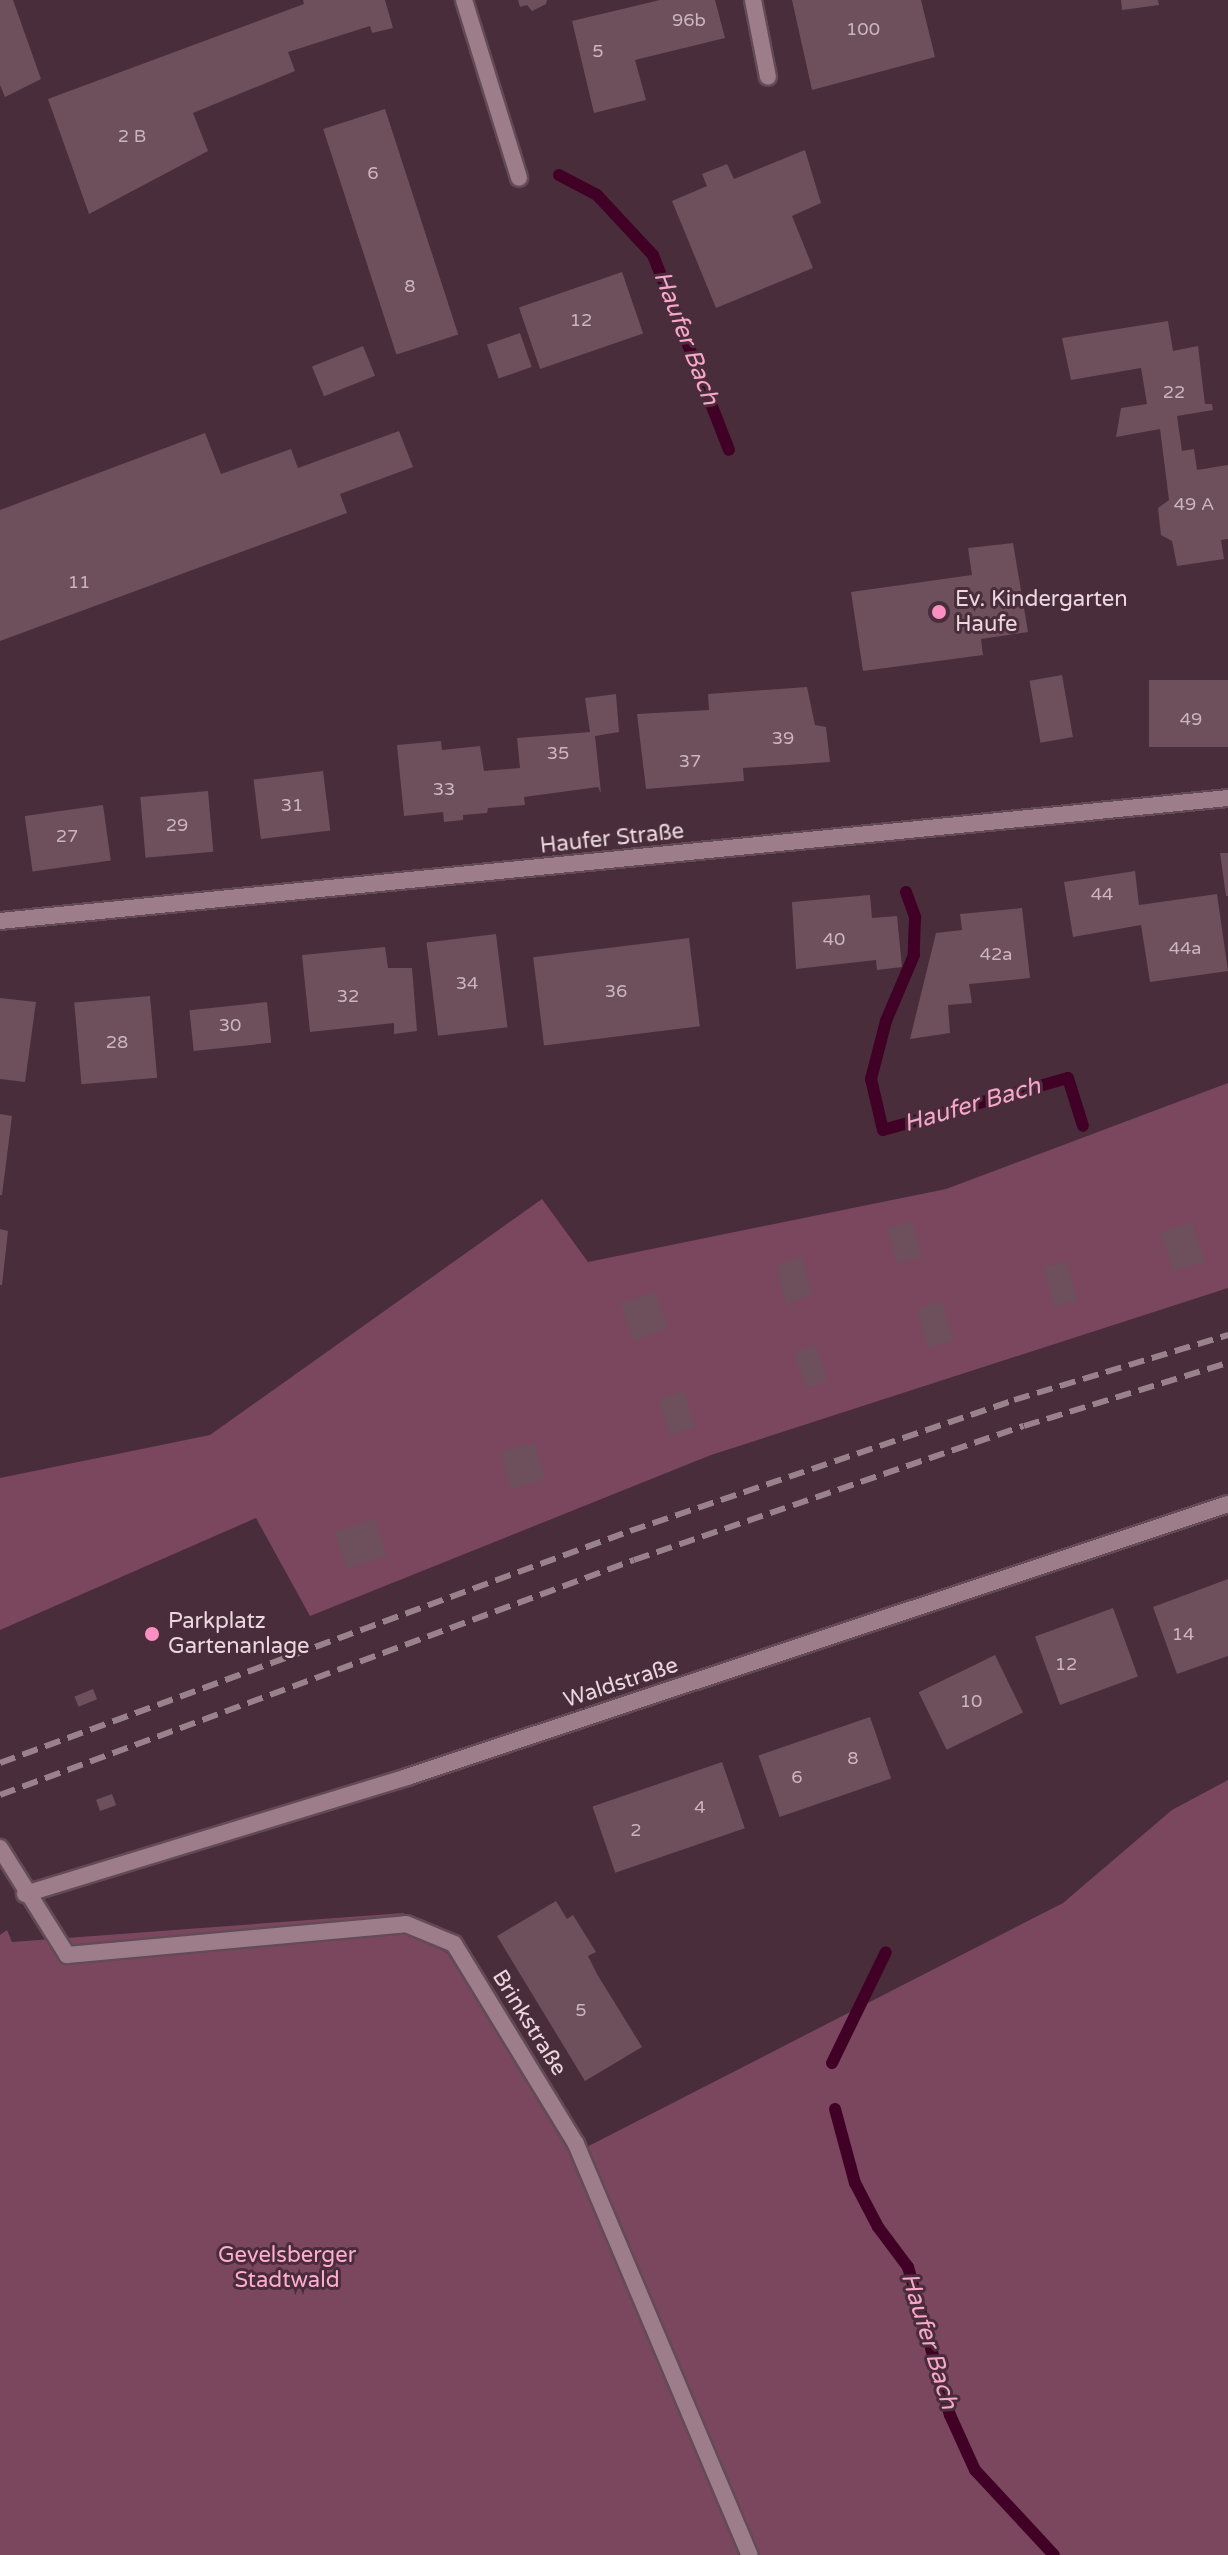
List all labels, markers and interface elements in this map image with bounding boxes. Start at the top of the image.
house number: 96b [672,9,706,31]
house number: 100 [846,18,880,40]
house number: 5 [592,40,604,62]
house number: 2 B [118,125,146,147]
house number: 6 [367,162,379,184]
water label: Haufer Bach [647,267,725,409]
house number: 8 [404,275,416,297]
house number: 12 [570,309,592,331]
house number: 22 [1163,381,1185,403]
house number: 49 A [1174,493,1214,515]
house number: 11 [68,571,90,593]
place label: Ev. Kindergarten Haufe [955,586,1128,638]
marker: Ev. Kindergarten Haufe [930,603,948,621]
house number: 49 [1180,708,1202,730]
house number: 39 [772,727,794,749]
house number: 35 [547,742,569,764]
house number: 37 [679,750,701,772]
house number: 33 [433,778,455,800]
house number: 31 [281,794,303,816]
house number: 29 [166,814,188,836]
street label: Haufer Straße [539,818,685,860]
house number: 27 [56,825,78,847]
house number: 44 [1091,883,1113,905]
house number: 40 [823,928,845,950]
house number: 44a [1169,937,1201,959]
house number: 42a [980,943,1012,965]
house number: 34 [456,972,478,994]
house number: 36 [605,980,627,1002]
house number: 32 [337,985,359,1007]
house number: 30 [219,1014,241,1036]
house number: 28 [106,1031,128,1053]
water label: Haufer Bach [900,1072,1044,1138]
place label: Parkplatz Gartenanlage [168,1608,309,1660]
house number: 14 [1172,1623,1194,1645]
marker: Parkplatz Gartenanlage [143,1625,161,1643]
street label: Waldstraße [561,1652,681,1714]
house number: 12 [1055,1653,1077,1675]
house number: 10 [960,1690,982,1712]
house number: 8 [847,1747,859,1769]
house number: 6 [791,1766,803,1788]
house number: 4 [694,1796,706,1818]
house number: 2 [630,1819,642,1841]
street label: Brinkstraße [486,1965,572,2081]
house number: 5 [575,1999,587,2021]
park label: Gevelsberger Stadtwald [218,2242,356,2294]
water label: Haufer Bach [895,2269,963,2413]

